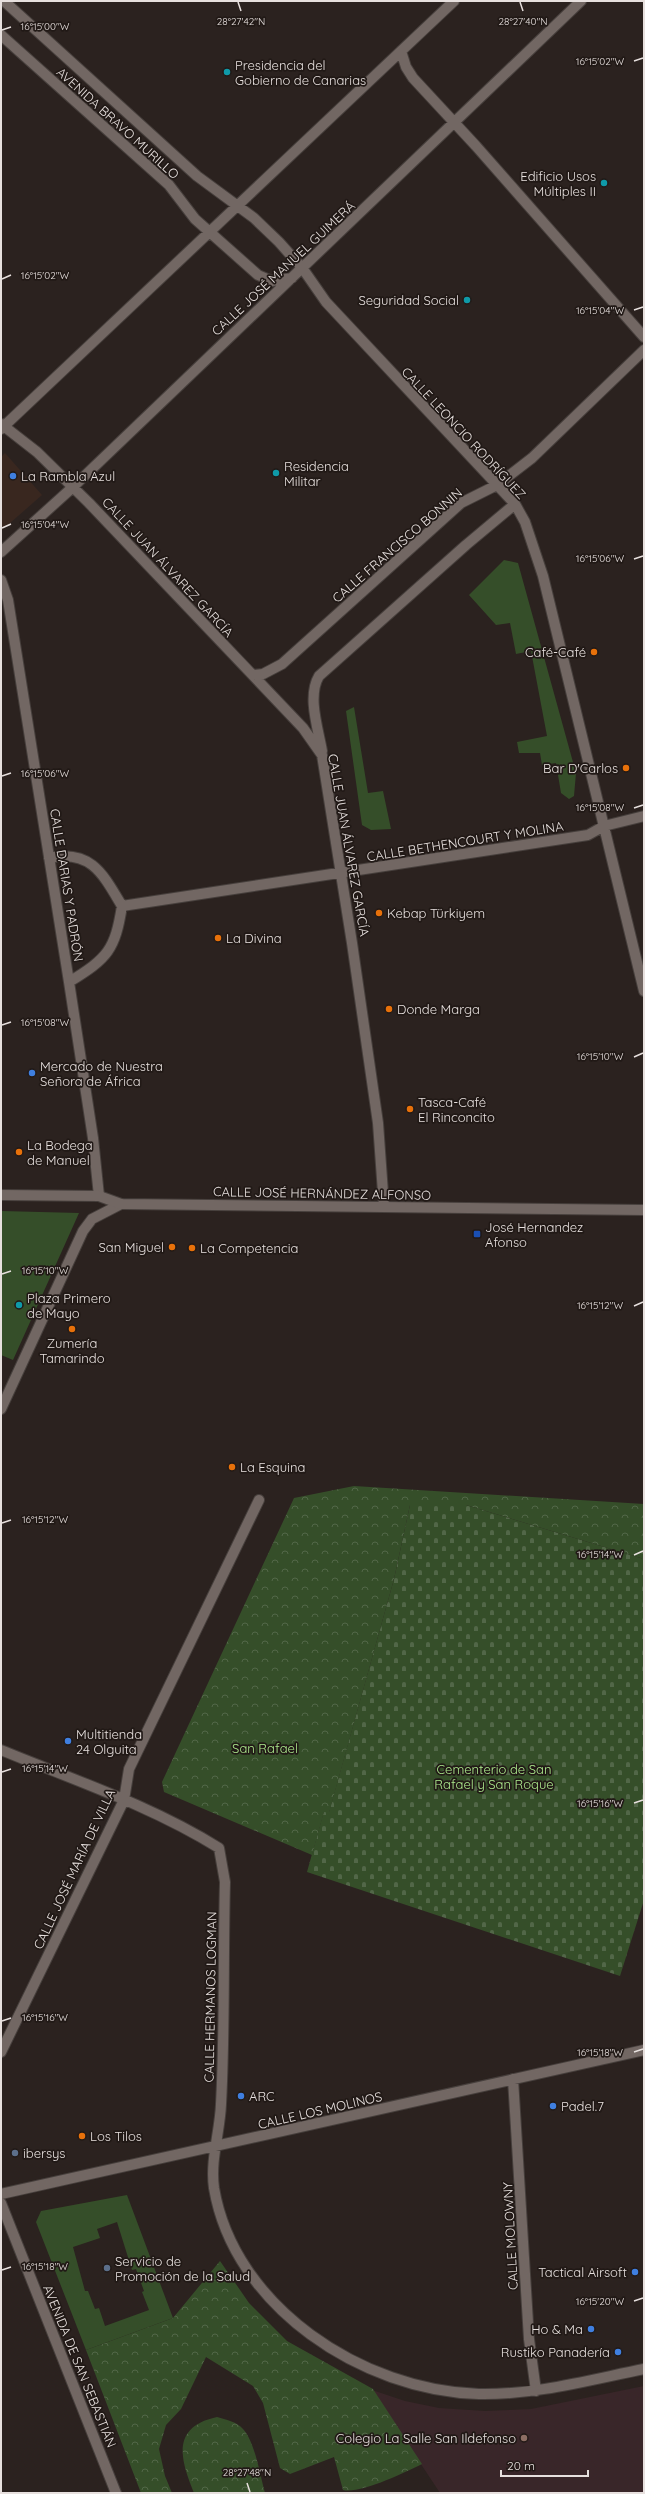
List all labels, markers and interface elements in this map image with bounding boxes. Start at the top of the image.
text: 28°27'42"N [217,15,265,28]
text: 28°27'40"N [498,15,548,28]
text: 16°15'00"W [21,20,70,33]
text: 16°15'02"W [576,55,625,68]
place label: Presidencia del Gobierno de Canarias [235,57,366,88]
street label: AVENIDA BRAVO MURILLO [53,64,183,182]
marker: Presidencia del Gobierno de Canarias [222,67,232,77]
place label: Edificio Usos Múltiples II [520,168,596,199]
marker: Edificio Usos Múltiples II [599,178,609,188]
street label: CALLE JOSÉ MANUEL GUIMERÁ [208,197,358,339]
text: 16°15'02"W [21,269,70,282]
place label: Seguridad Social [358,292,459,308]
marker: Seguridad Social [462,295,472,305]
text: 16°15'04"W [576,304,624,317]
street label: CALLE LEONCIO RODRÍGUEZ [399,364,529,502]
place label: Residencia Militar [284,458,349,489]
place label: La Rambla Azul [21,468,115,484]
marker: Residencia Militar [271,468,281,478]
marker: La Rambla Azul [8,471,18,481]
street label: CALLE FRANCISCO BONNIN [329,484,465,606]
street label: CALLE JUAN ÁLVAREZ GARCÍA [99,494,237,641]
text: 16°15'04"W [21,518,69,531]
text: 16°15'06"W [576,552,624,565]
place label: Café-Café [525,644,586,660]
marker: Café-Café [589,647,599,657]
street label: CALLE JUAN ÁLVAREZ GARCÍA [325,752,373,938]
place label: Bar D'Carlos [543,760,618,776]
marker: Bar D'Carlos [621,763,631,773]
text: 16°15'06"W [21,767,69,780]
text: 16°15'08"W [576,801,624,814]
street label: CALLE DARIAS Y PADRÓN [47,807,87,963]
street label: CALLE BETHENCOURT Y MOLINA [366,817,565,864]
place label: Kebap Türkiyem [387,905,485,921]
marker: Kebap Türkiyem [374,908,384,918]
place label: La Divina [226,930,282,946]
marker: La Divina [213,933,223,943]
place label: Donde Marga [397,1001,480,1017]
marker: Donde Marga [384,1004,394,1014]
text: 16°15'08"W [21,1016,69,1029]
text: 16°15'10"W [577,1050,624,1063]
place label: Mercado de Nuestra Señora de África [40,1058,163,1089]
marker: Mercado de Nuestra Señora de África [27,1068,37,1078]
place label: Tasca-Café El Rinconcito [418,1094,495,1125]
marker: Tasca-Café El Rinconcito [405,1104,415,1114]
place label: La Bodega de Manuel [27,1137,93,1168]
marker: La Bodega de Manuel [14,1147,24,1157]
street label: CALLE JOSÉ HERNÁNDEZ ALFONSO [213,1183,431,1203]
place label: José Hernandez Afonso [485,1219,583,1250]
marker: José Hernandez Afonso [472,1229,482,1239]
place label: San Miguel [98,1239,164,1255]
place label: La Competencia [200,1240,298,1256]
marker: San Miguel [167,1242,177,1252]
marker: La Competencia [187,1243,197,1253]
text: 16°15'10"W [22,1264,69,1277]
place label: Plaza Primero de Mayo [27,1290,111,1321]
text: 16°15'12"W [577,1299,623,1312]
marker: Plaza Primero de Mayo [14,1300,24,1310]
marker: Zumería Tamarindo [67,1324,77,1334]
place label: Zumería Tamarindo [39,1335,105,1366]
place label: La Esquina [240,1459,305,1475]
marker: La Esquina [227,1462,237,1472]
text: 16°15'12"W [22,1513,68,1526]
text: 16°15'14"W [577,1548,623,1561]
place label: Multitienda 24 Olguita [76,1726,142,1757]
marker: Multitienda 24 Olguita [63,1736,73,1746]
park label: San Rafael [232,1740,298,1756]
park label: Cementerio de San Rafael y San Roque [434,1761,554,1792]
text: 16°15'14"W [22,1762,68,1775]
street label: CALLE JOSÉ MARÍA DE VILLA [30,1786,118,1952]
text: 16°15'16"W [577,1797,623,1810]
street label: CALLE HERMANOS LOGMAN [201,1911,219,2083]
text: 16°15'16"W [22,2011,68,2024]
text: 16°15'18"W [577,2046,623,2059]
place label: ARC [249,2088,275,2104]
street label: CALLE LOS MOLINOS [256,2088,384,2132]
marker: ARC [236,2091,246,2101]
place label: Padel.7 [561,2098,604,2114]
marker: Padel.7 [548,2101,558,2111]
place label: Los Tilos [90,2128,142,2144]
marker: Los Tilos [77,2131,87,2141]
place label: ibersys [23,2145,65,2161]
marker: ibersys [10,2148,20,2158]
street label: CALLE MOLOWNY [499,2181,521,2291]
place label: Servicio de Promoción de la Salud [115,2253,250,2284]
text: 16°15'18"W [22,2260,68,2273]
marker: Servicio de Promoción de la Salud [102,2263,112,2273]
place label: Tactical Airsoft [538,2264,627,2280]
marker: Tactical Airsoft [630,2267,640,2277]
street label: AVENIDA DE SAN SEBASTIÁN [40,2282,120,2450]
text: 16°15'20"W [576,2295,625,2308]
place label: Ho & Ma [531,2321,583,2337]
marker: Ho & Ma [586,2324,596,2334]
place label: Rustiko Panadería [501,2344,610,2360]
marker: Rustiko Panadería [613,2347,623,2357]
place label: Colegio La Salle San Ildefonso [336,2430,516,2446]
marker: Colegio La Salle San Ildefonso [519,2433,529,2443]
scale bar [501,2452,588,2478]
text: 20 m [507,2458,535,2473]
text: 28°27'48"N [223,2466,271,2479]

